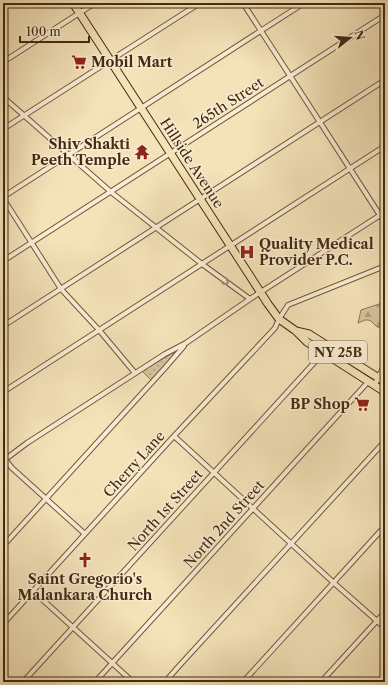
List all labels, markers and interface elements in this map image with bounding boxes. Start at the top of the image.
scale bar [20,18,89,44]
north arrow [330,18,370,58]
text: 100 m [26,24,61,39]
text: N [351,28,368,42]
supermarket icon: Mobil Mart [70,53,88,71]
place label: Mobil Mart [91,53,173,71]
street label: 265th Street [189,73,267,133]
street label: Hillside Avenue [156,114,228,212]
place label: Shiv Shakti Peeth Temple [31,135,130,169]
temple icon: Shiv Shakti Peeth Temple [133,143,151,161]
place label: Quality Medical Provider P.C. [259,235,374,269]
hospital icon: Quality Medical Provider P.C. [238,243,256,261]
one-way arrow [221,277,228,284]
road number: NY 25B [309,341,367,363]
place label: BP Shop [290,395,350,413]
supermarket icon: BP Shop [353,395,371,413]
street label: Cherry Lane [99,427,169,501]
street label: North 1st Street [124,466,206,554]
street label: North 2nd Street [180,476,268,572]
church icon: Saint Gregorio's Malankara Church [76,551,94,569]
place label: Saint Gregorio's Malankara Church [18,570,153,604]

